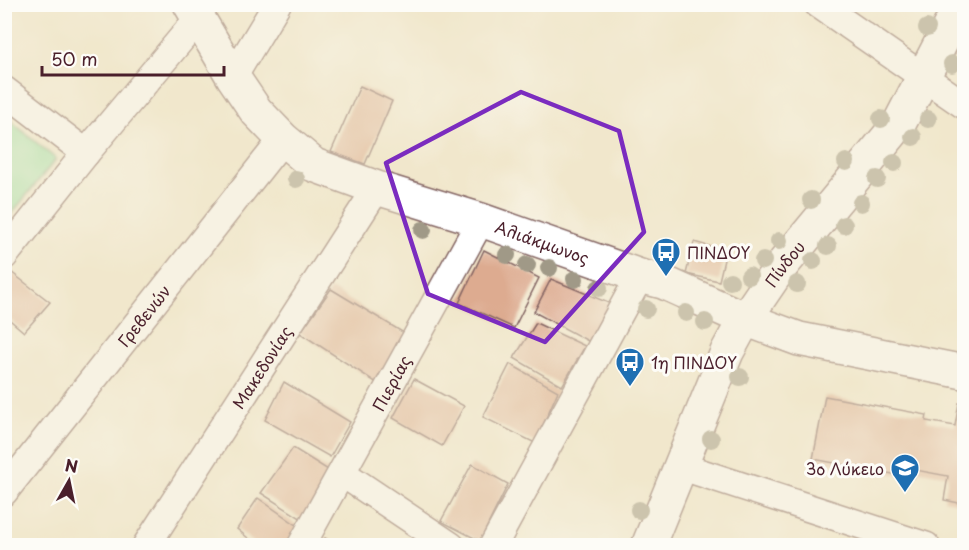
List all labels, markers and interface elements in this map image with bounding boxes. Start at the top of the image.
scale bar [42,39,224,77]
text: 50 m [51,45,98,72]
street label: Αλιάκμωνος [492,214,592,269]
street label: Πίνδου [758,235,810,291]
bus stop icon: ΠΙΝΔΟΥ [650,236,682,278]
place label: ΠΙΝΔΟΥ [687,240,751,264]
street label: Γρεβενών [111,279,176,352]
street label: Μακεδονίας [226,321,297,413]
bus stop icon: 1η ΠΙΝΔΟΥ [614,346,646,388]
place label: 1η ΠΙΝΔΟΥ [651,350,737,374]
street label: Πιερίας [366,351,416,416]
north arrow [39,451,99,511]
text: N [63,452,80,478]
school or university icon: 3ο Λύκειο [889,452,921,494]
place label: 3ο Λύκειο [806,456,884,480]

